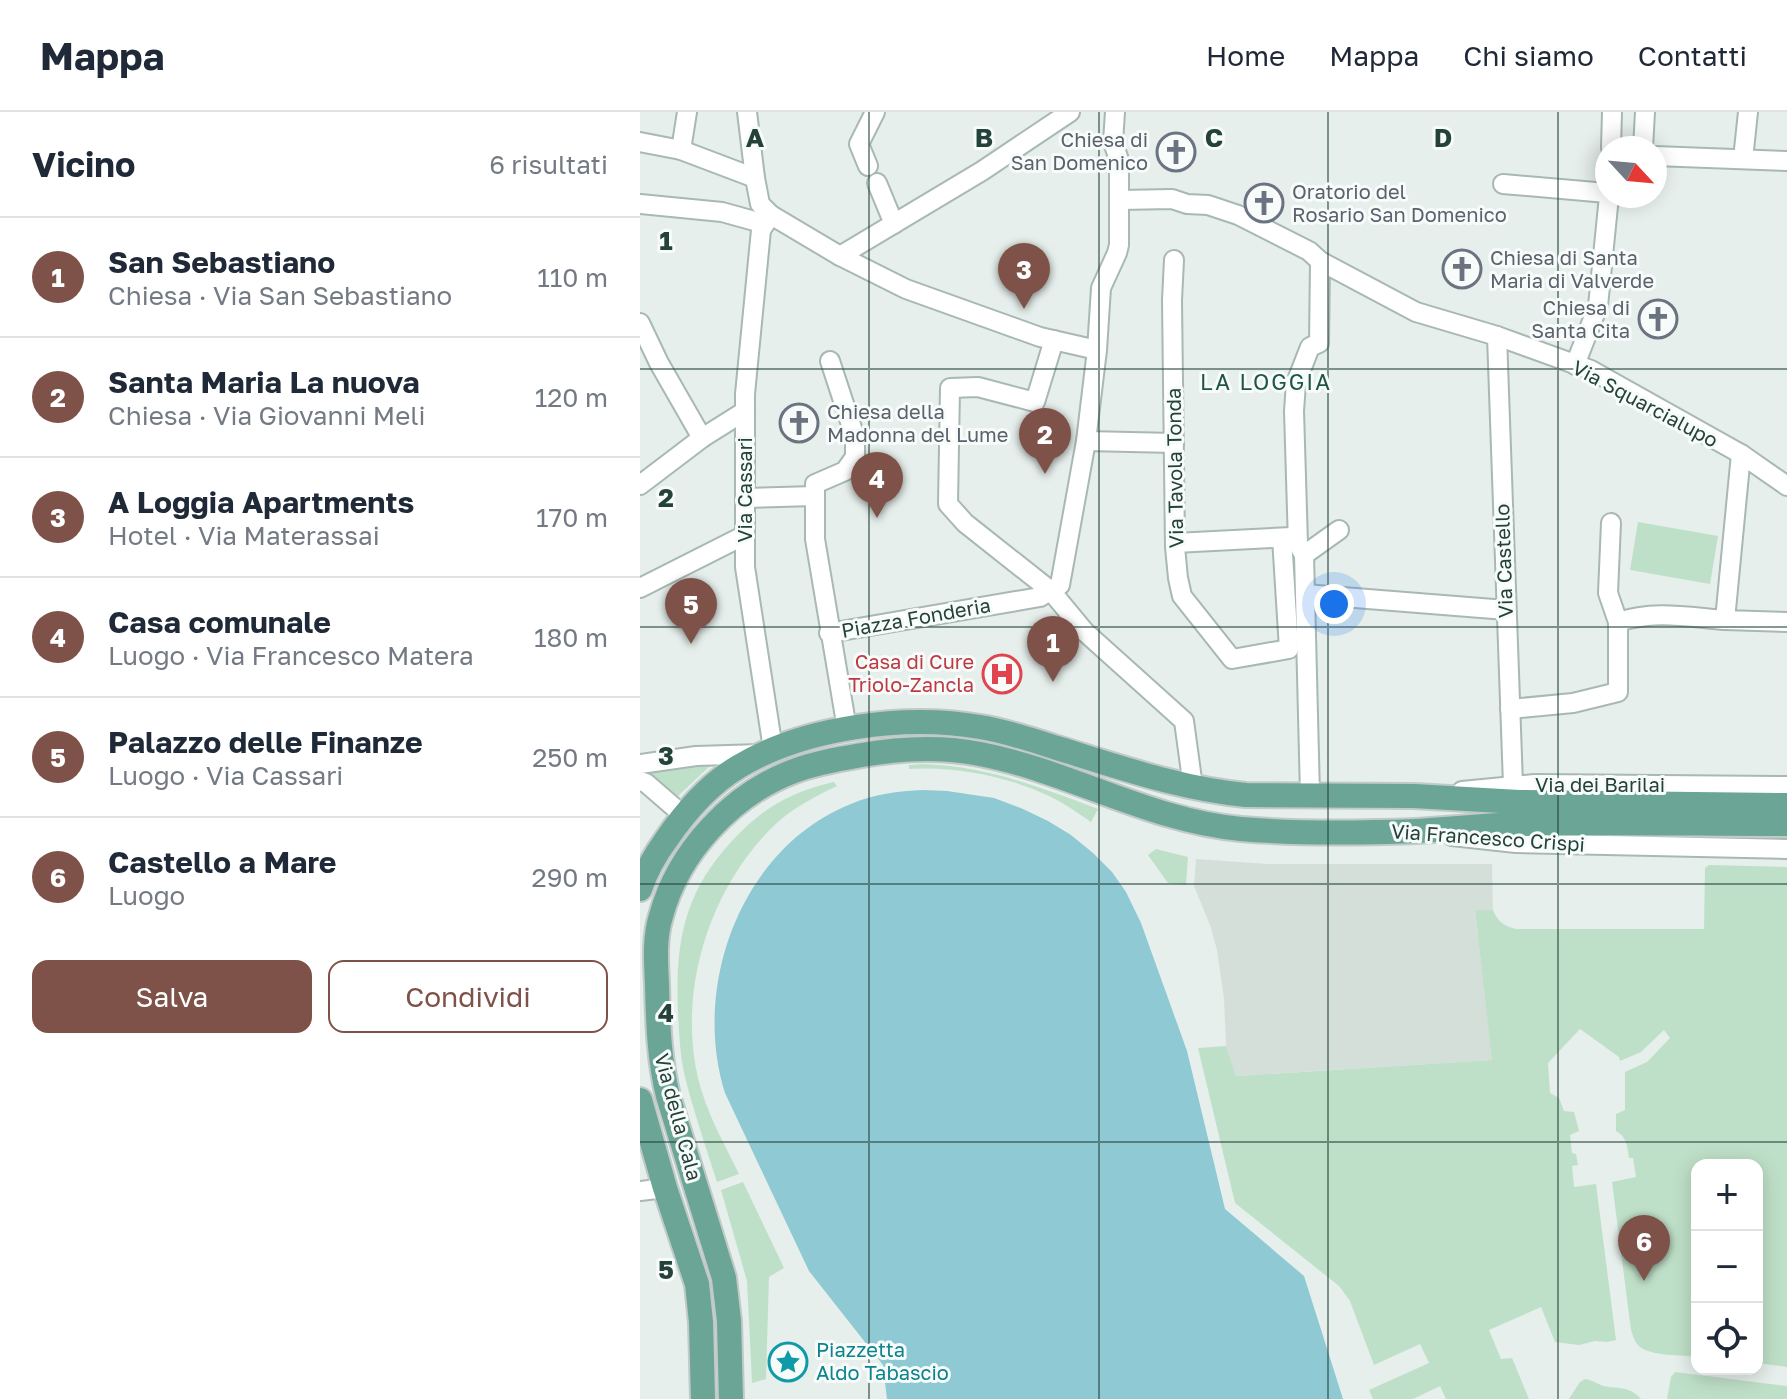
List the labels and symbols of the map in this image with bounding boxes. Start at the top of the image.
text: A [746,122,765,153]
text: B [975,122,993,153]
text: C [1205,122,1223,153]
text: D [1434,122,1452,153]
place label: Chiesa di San Domenico [1011,127,1148,174]
church icon: Chiesa di San Domenico [1155,131,1197,173]
north arrow [1595,136,1667,208]
place label: Oratorio del Rosario San Domenico [1292,179,1507,226]
church icon: Oratorio del Rosario San Domenico [1243,182,1285,224]
text: 1 [659,225,673,256]
pin: 3 [998,243,1050,309]
place label: Chiesa di Santa Maria di Valverde [1490,245,1654,292]
church icon: Chiesa di Santa Maria di Valverde [1441,248,1483,290]
place label: Chiesa di Santa Cita [1531,295,1630,342]
church icon: Chiesa di Santa Cita [1637,298,1679,340]
street label: Via Squarcialupo [1569,355,1722,452]
district label: LA LOGGIA [1200,368,1332,395]
street label: Via Tavola Tonda [1161,388,1187,548]
place label: Chiesa della Madonna del Lume [827,399,1008,446]
church icon: Chiesa della Madonna del Lume [778,402,820,444]
pin: 2 [1019,408,1071,474]
street label: Via Cassari [732,437,756,543]
pin: 4 [851,452,903,518]
text: 2 [658,482,674,513]
street label: Via Castello [1489,503,1517,619]
pin: 5 [665,578,717,644]
your location [1314,584,1354,624]
street label: Piazza Fonderia [839,592,992,642]
pin: 1 [1027,616,1079,682]
place label: Casa di Cure Triolo-Zancla [848,649,974,696]
hospital icon: Casa di Cure Triolo-Zancla [981,653,1023,695]
text: 3 [658,740,674,771]
street label: Via dei Barilai [1535,772,1665,796]
street label: Via Francesco Crispi [1390,818,1586,856]
text: 4 [658,997,674,1028]
street label: Via della Cala [650,1051,707,1183]
pin: 6 [1618,1215,1670,1281]
text: 5 [658,1254,674,1285]
place label: Piazzetta Aldo Tabascio [816,1337,949,1384]
place icon: Piazzetta Aldo Tabascio [767,1341,809,1383]

